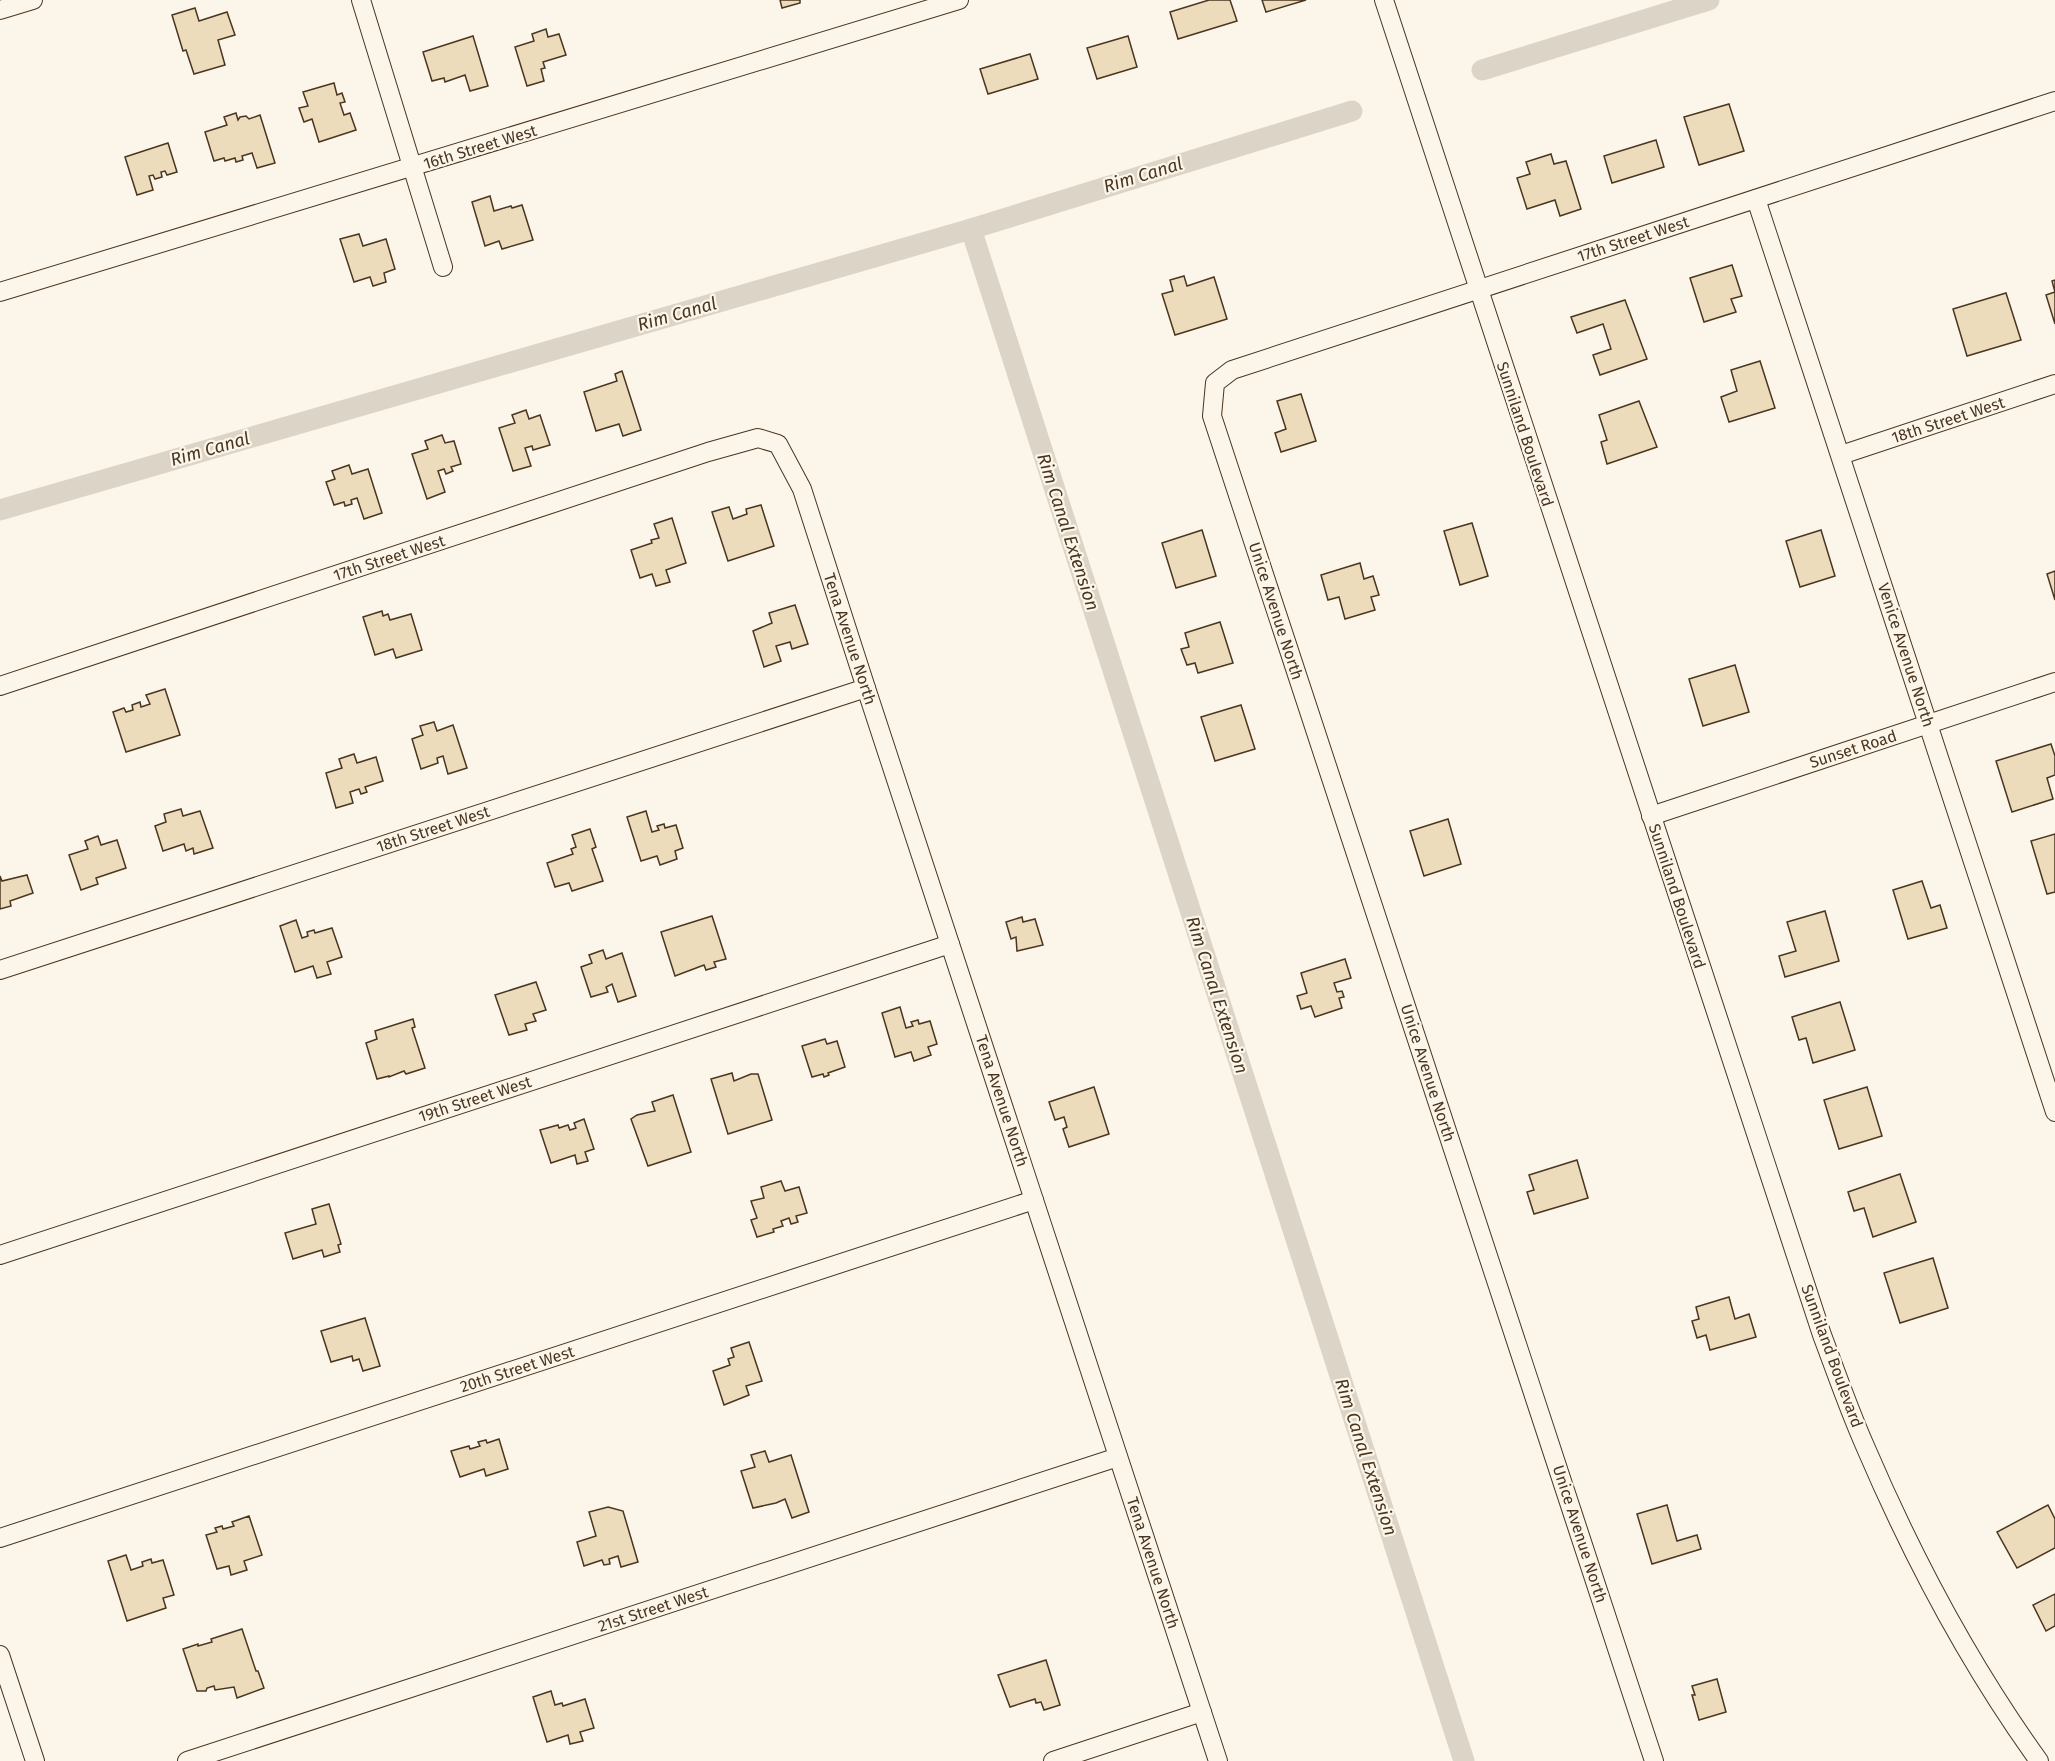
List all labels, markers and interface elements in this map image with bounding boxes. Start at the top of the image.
street label: 16th Street West [421,121,539,173]
water label: Rim Canal [1101,153,1185,197]
street label: 17th Street West [1575,212,1691,266]
water label: Rim Canal [635,292,719,336]
street label: Sunniland Boulevard [1493,359,1557,509]
street label: 18th Street West [1889,393,2007,447]
water label: Rim Canal [168,427,252,471]
water label: Rim Canal Extension [1032,451,1104,613]
street label: 17th Street West [331,531,447,585]
street label: Unice Avenue North [1245,540,1307,682]
street label: Tena Avenue North [820,571,880,707]
street label: Venice Avenue North [1874,581,1938,729]
street label: Sunset Road [1807,726,1899,772]
street label: 18th Street West [374,802,492,856]
street label: Sunniland Boulevard [1645,821,1709,971]
water label: Rim Canal Extension [1181,914,1253,1076]
street label: Unice Avenue North [1397,1002,1459,1144]
street label: Tena Avenue North [972,1033,1032,1169]
street label: 19th Street West [416,1072,534,1126]
street label: Sunniland Boulevard [1797,1282,1867,1430]
street label: 20th Street West [458,1342,577,1396]
water label: Rim Canal Extension [1330,1376,1402,1538]
street label: Unice Avenue North [1549,1463,1611,1605]
street label: Tena Avenue North [1123,1495,1183,1631]
street label: 21st Street West [596,1582,711,1636]

